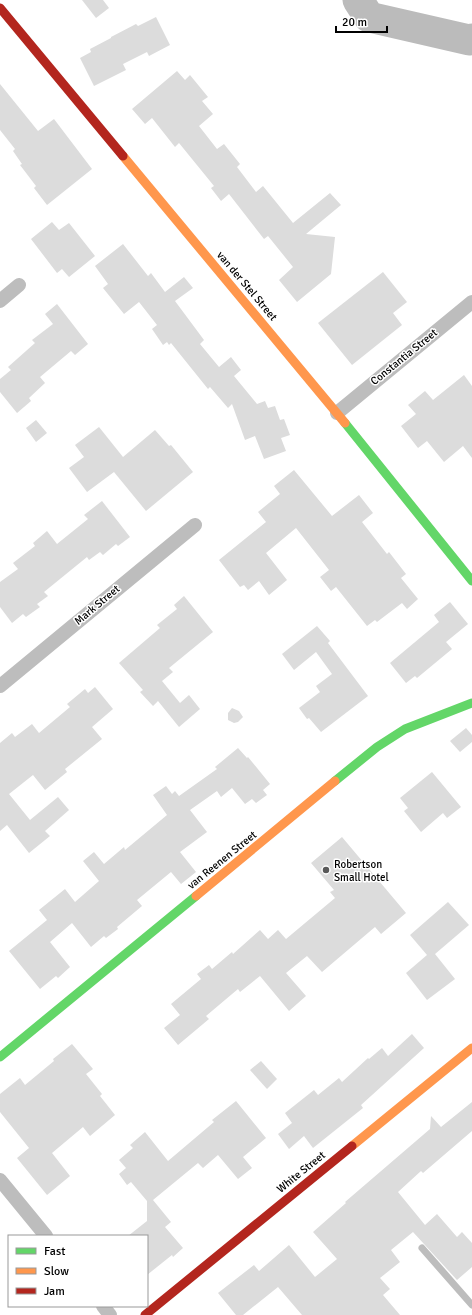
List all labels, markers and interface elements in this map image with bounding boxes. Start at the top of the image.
scale bar [336,8,387,34]
text: 20 m [342,15,367,30]
street label: van der Stel Street [214,249,280,323]
street label: Constantia Street [368,326,440,388]
street label: Mark Street [72,582,122,628]
street label: van Reenen Street [185,828,259,892]
place label: Robertson Small Hotel [334,858,389,884]
marker: Robertson Small Hotel [321,865,331,875]
street label: White Street [274,1148,328,1195]
legend [8,1235,148,1307]
text: Fast [44,1244,65,1259]
text: Slow [44,1264,69,1279]
text: Jam [44,1284,65,1299]

